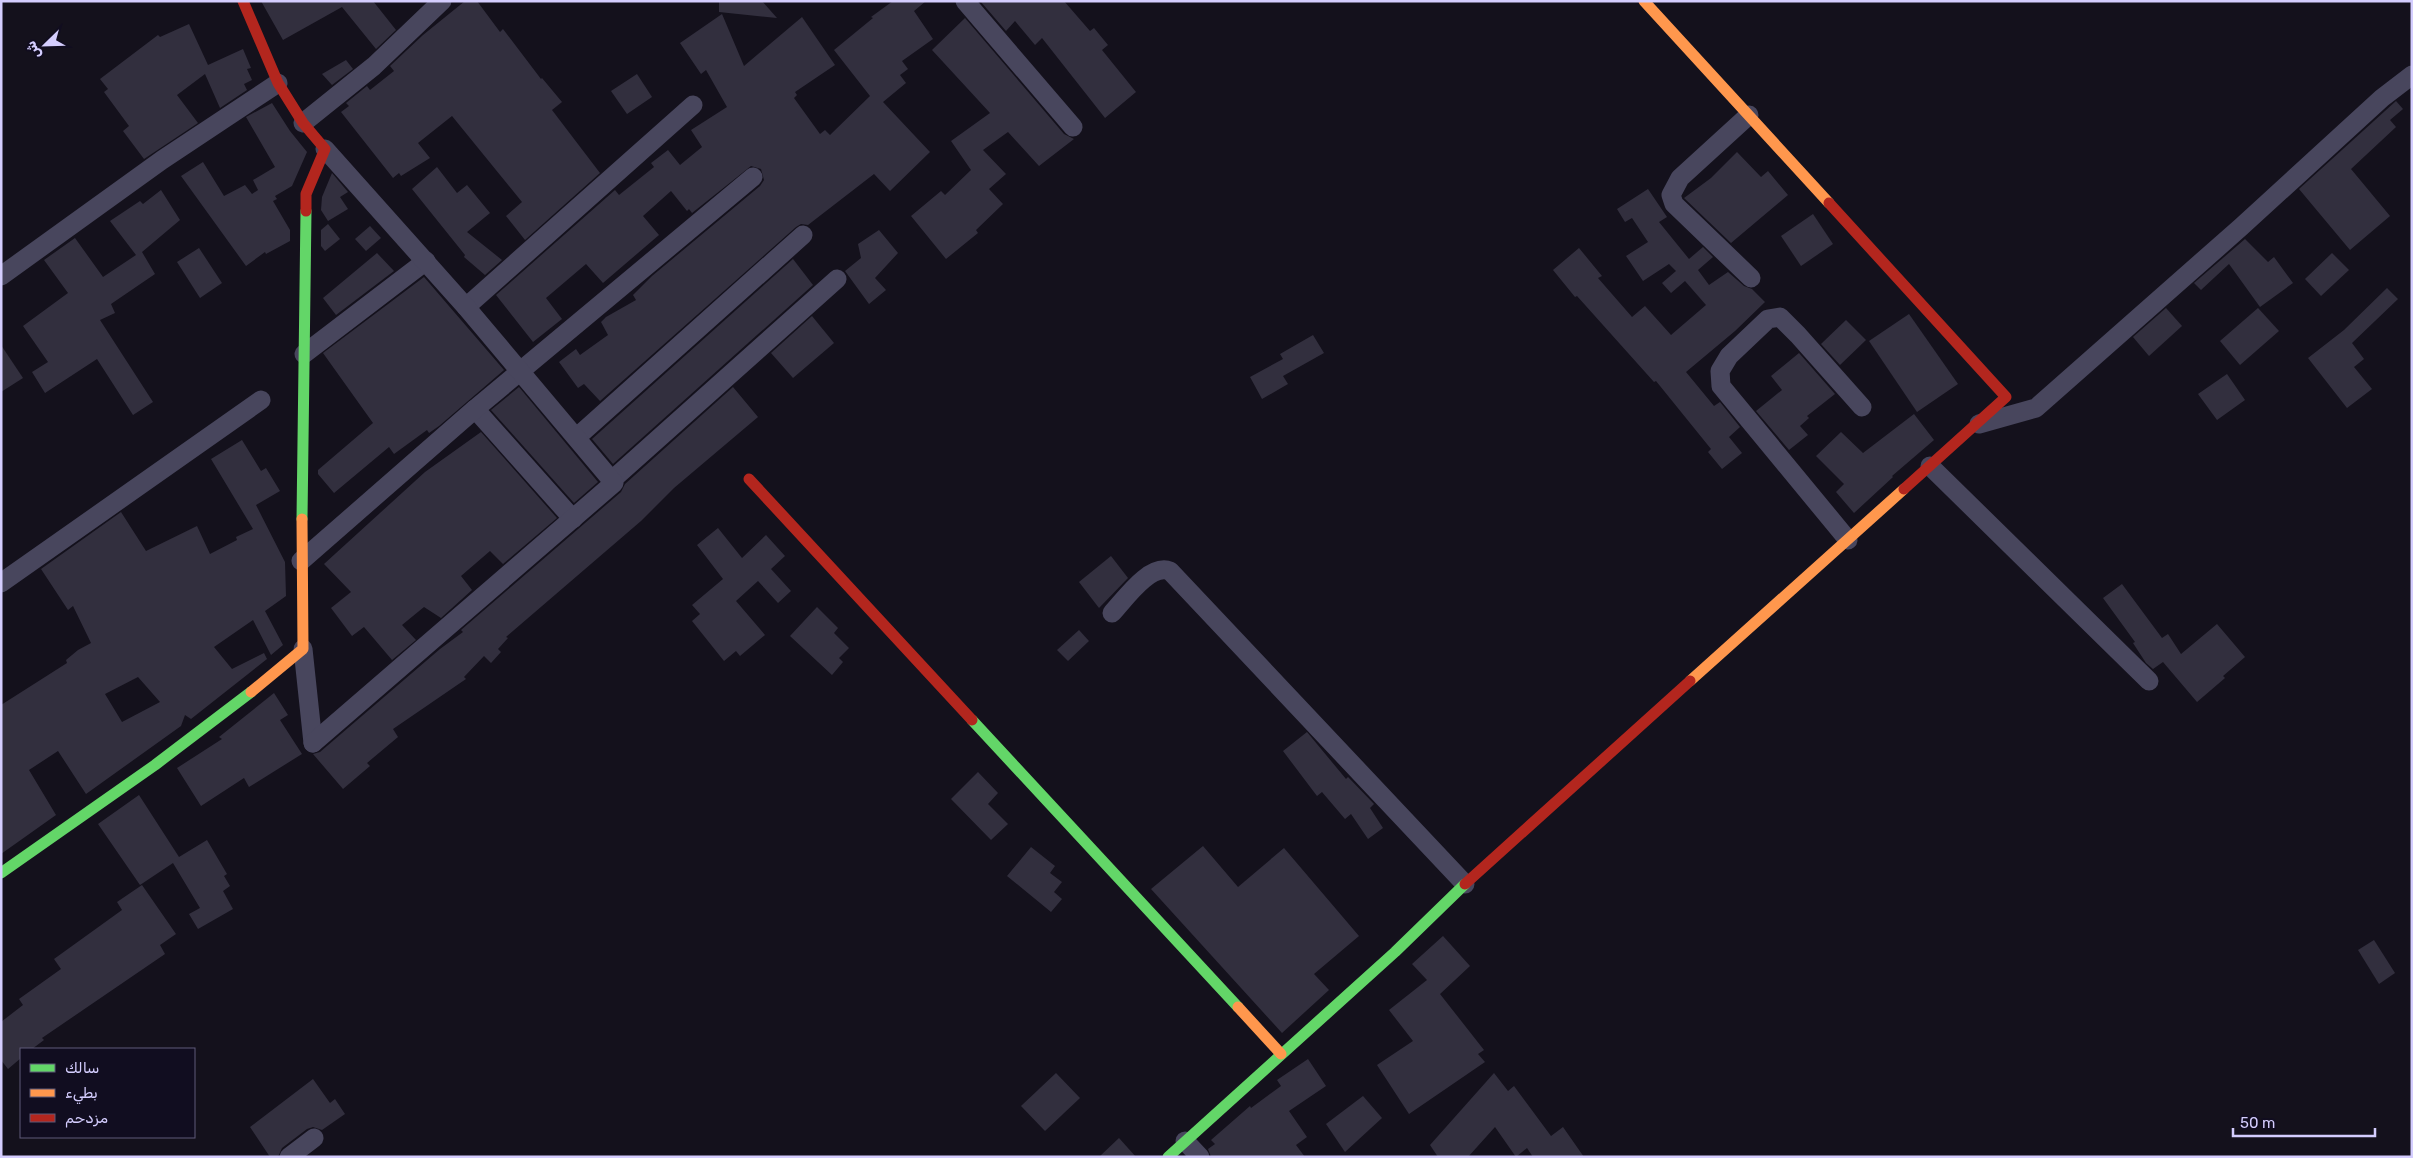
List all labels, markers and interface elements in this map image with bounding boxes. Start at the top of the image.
north arrow [20,20,70,70]
text: ش [22,38,45,61]
legend [20,1048,195,1138]
text: سالك [65,1059,100,1077]
text: بطيء [65,1084,98,1105]
scale bar [2233,1106,2376,1138]
text: مزدحم [65,1109,108,1128]
text: 50 m [2240,1114,2275,1132]

